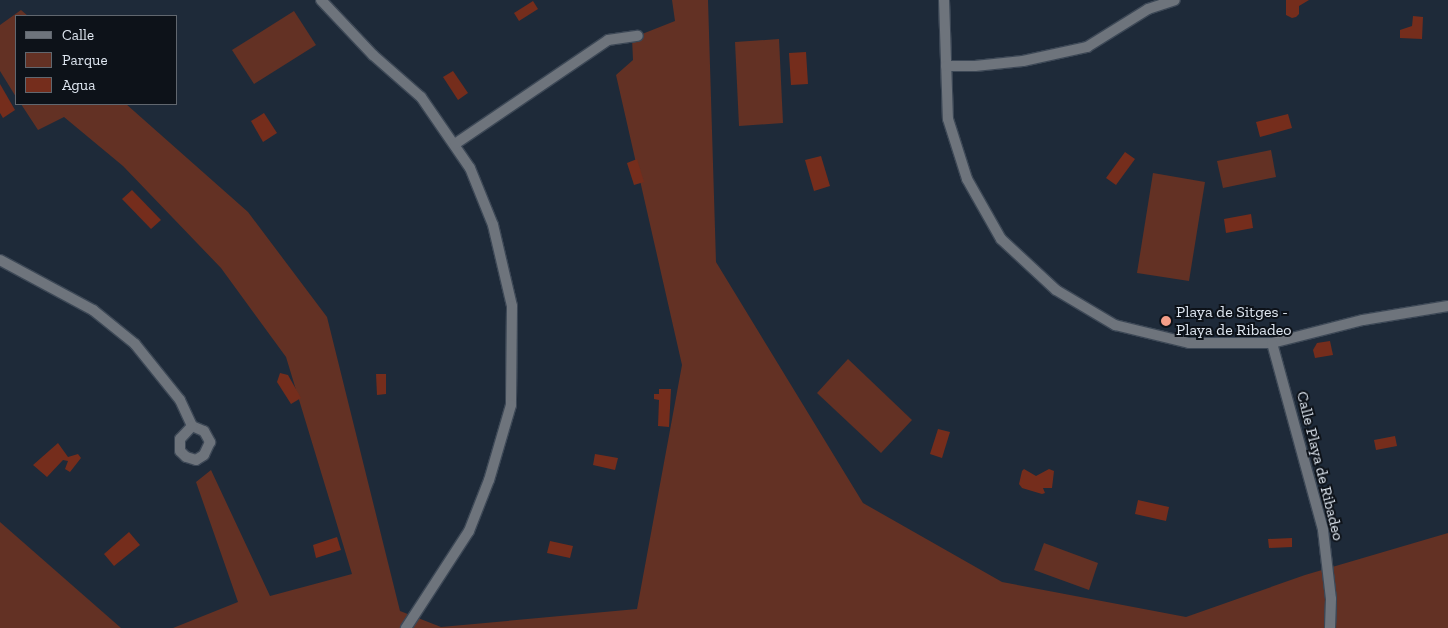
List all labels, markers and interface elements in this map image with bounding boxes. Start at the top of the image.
legend [15,15,178,105]
text: Calle [62,26,94,44]
text: Parque [62,51,108,69]
text: Agua [62,76,95,94]
place label: Playa de Sitges - Playa de Ribadeo [1176,302,1291,340]
marker: Playa de Sitges - Playa de Ribadeo [1160,315,1172,327]
street label: Calle Playa de Ribadeo [1292,389,1348,543]

